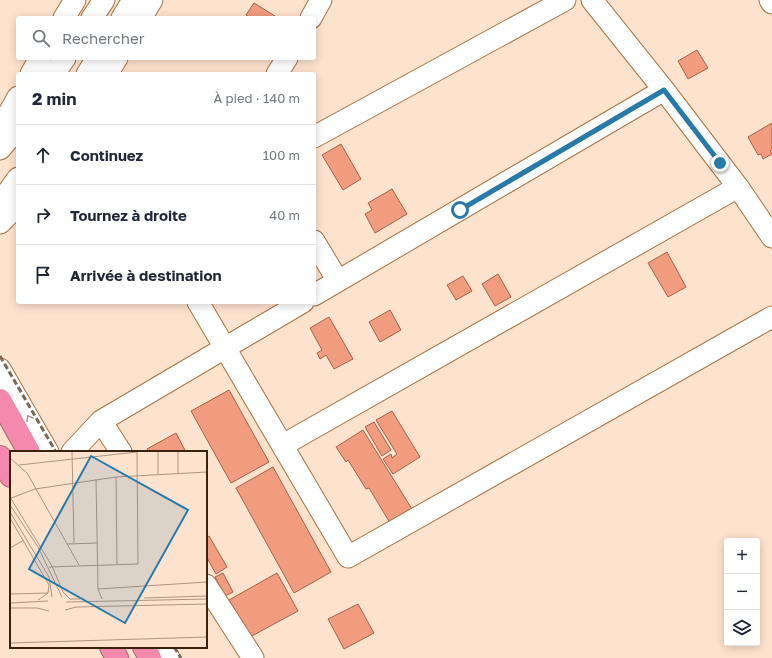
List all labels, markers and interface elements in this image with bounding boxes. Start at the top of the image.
search box [16,16,316,60]
icon: search [30,27,52,49]
text: Rechercher [62,29,145,47]
text: 2 min [32,88,76,109]
text: À pied · 140 m [214,90,300,106]
icon: ahead [32,144,54,166]
text: Continuez [70,146,143,164]
text: 100 m [263,147,300,163]
route end [711,154,729,172]
route start [451,201,469,219]
icon: right [32,204,54,226]
text: Tournez à droite [70,206,187,224]
text: 40 m [269,207,300,223]
icon: arrive [32,264,54,286]
text: Arrivée à destination [70,266,222,284]
one-way arrow [26,415,33,422]
inset map [10,451,207,648]
map controls [724,538,760,646]
button: + [724,538,760,574]
button: − [724,574,760,610]
button: layers [724,610,760,646]

